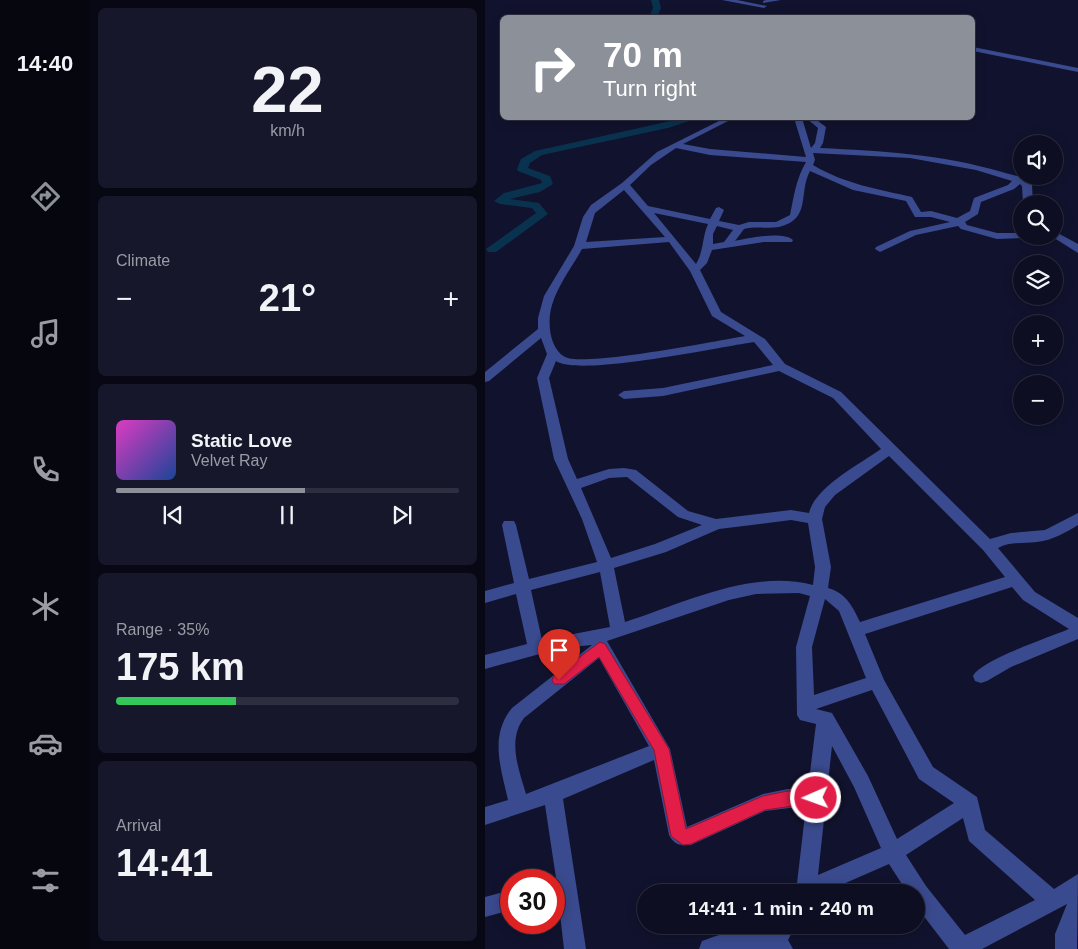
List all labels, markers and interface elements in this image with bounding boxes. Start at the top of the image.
icon: right [520,35,585,100]
text: 70 m [603,35,683,74]
text: 14:40 [17,51,73,76]
text: 22 [251,53,324,126]
text: Turn right [603,76,696,101]
text: km/h [270,122,305,139]
map controls [1013,135,1063,425]
button: sound [1013,135,1063,185]
icon: directions [28,179,63,214]
button: search [1013,195,1063,245]
text: Climate [116,252,170,269]
button: layers [1013,255,1063,305]
text: 21° [259,277,316,319]
text: − [116,283,132,314]
text: + [443,283,459,314]
button: + [1013,315,1063,365]
icon: music [28,316,63,351]
button: − [1013,375,1063,425]
text: Static Love [191,430,292,451]
icon: phone [28,452,63,487]
text: Velvet Ray [191,452,267,469]
icon: previous [159,501,187,529]
icon: pause [273,501,301,529]
icon: next [388,501,416,529]
icon: climate [28,589,63,624]
text: Range · 35% [116,621,209,638]
pin [538,629,580,680]
icon: arrive [545,636,573,664]
text: 175 km [116,646,245,688]
icon: car [28,726,63,761]
position arrow [789,771,841,823]
text: Arrival [116,817,161,834]
text: 14:41 [116,842,213,884]
icon: filters [28,863,63,898]
speed limit sign: 30 [500,869,565,934]
text: 14:41 · 1 min · 240 m [688,898,874,919]

